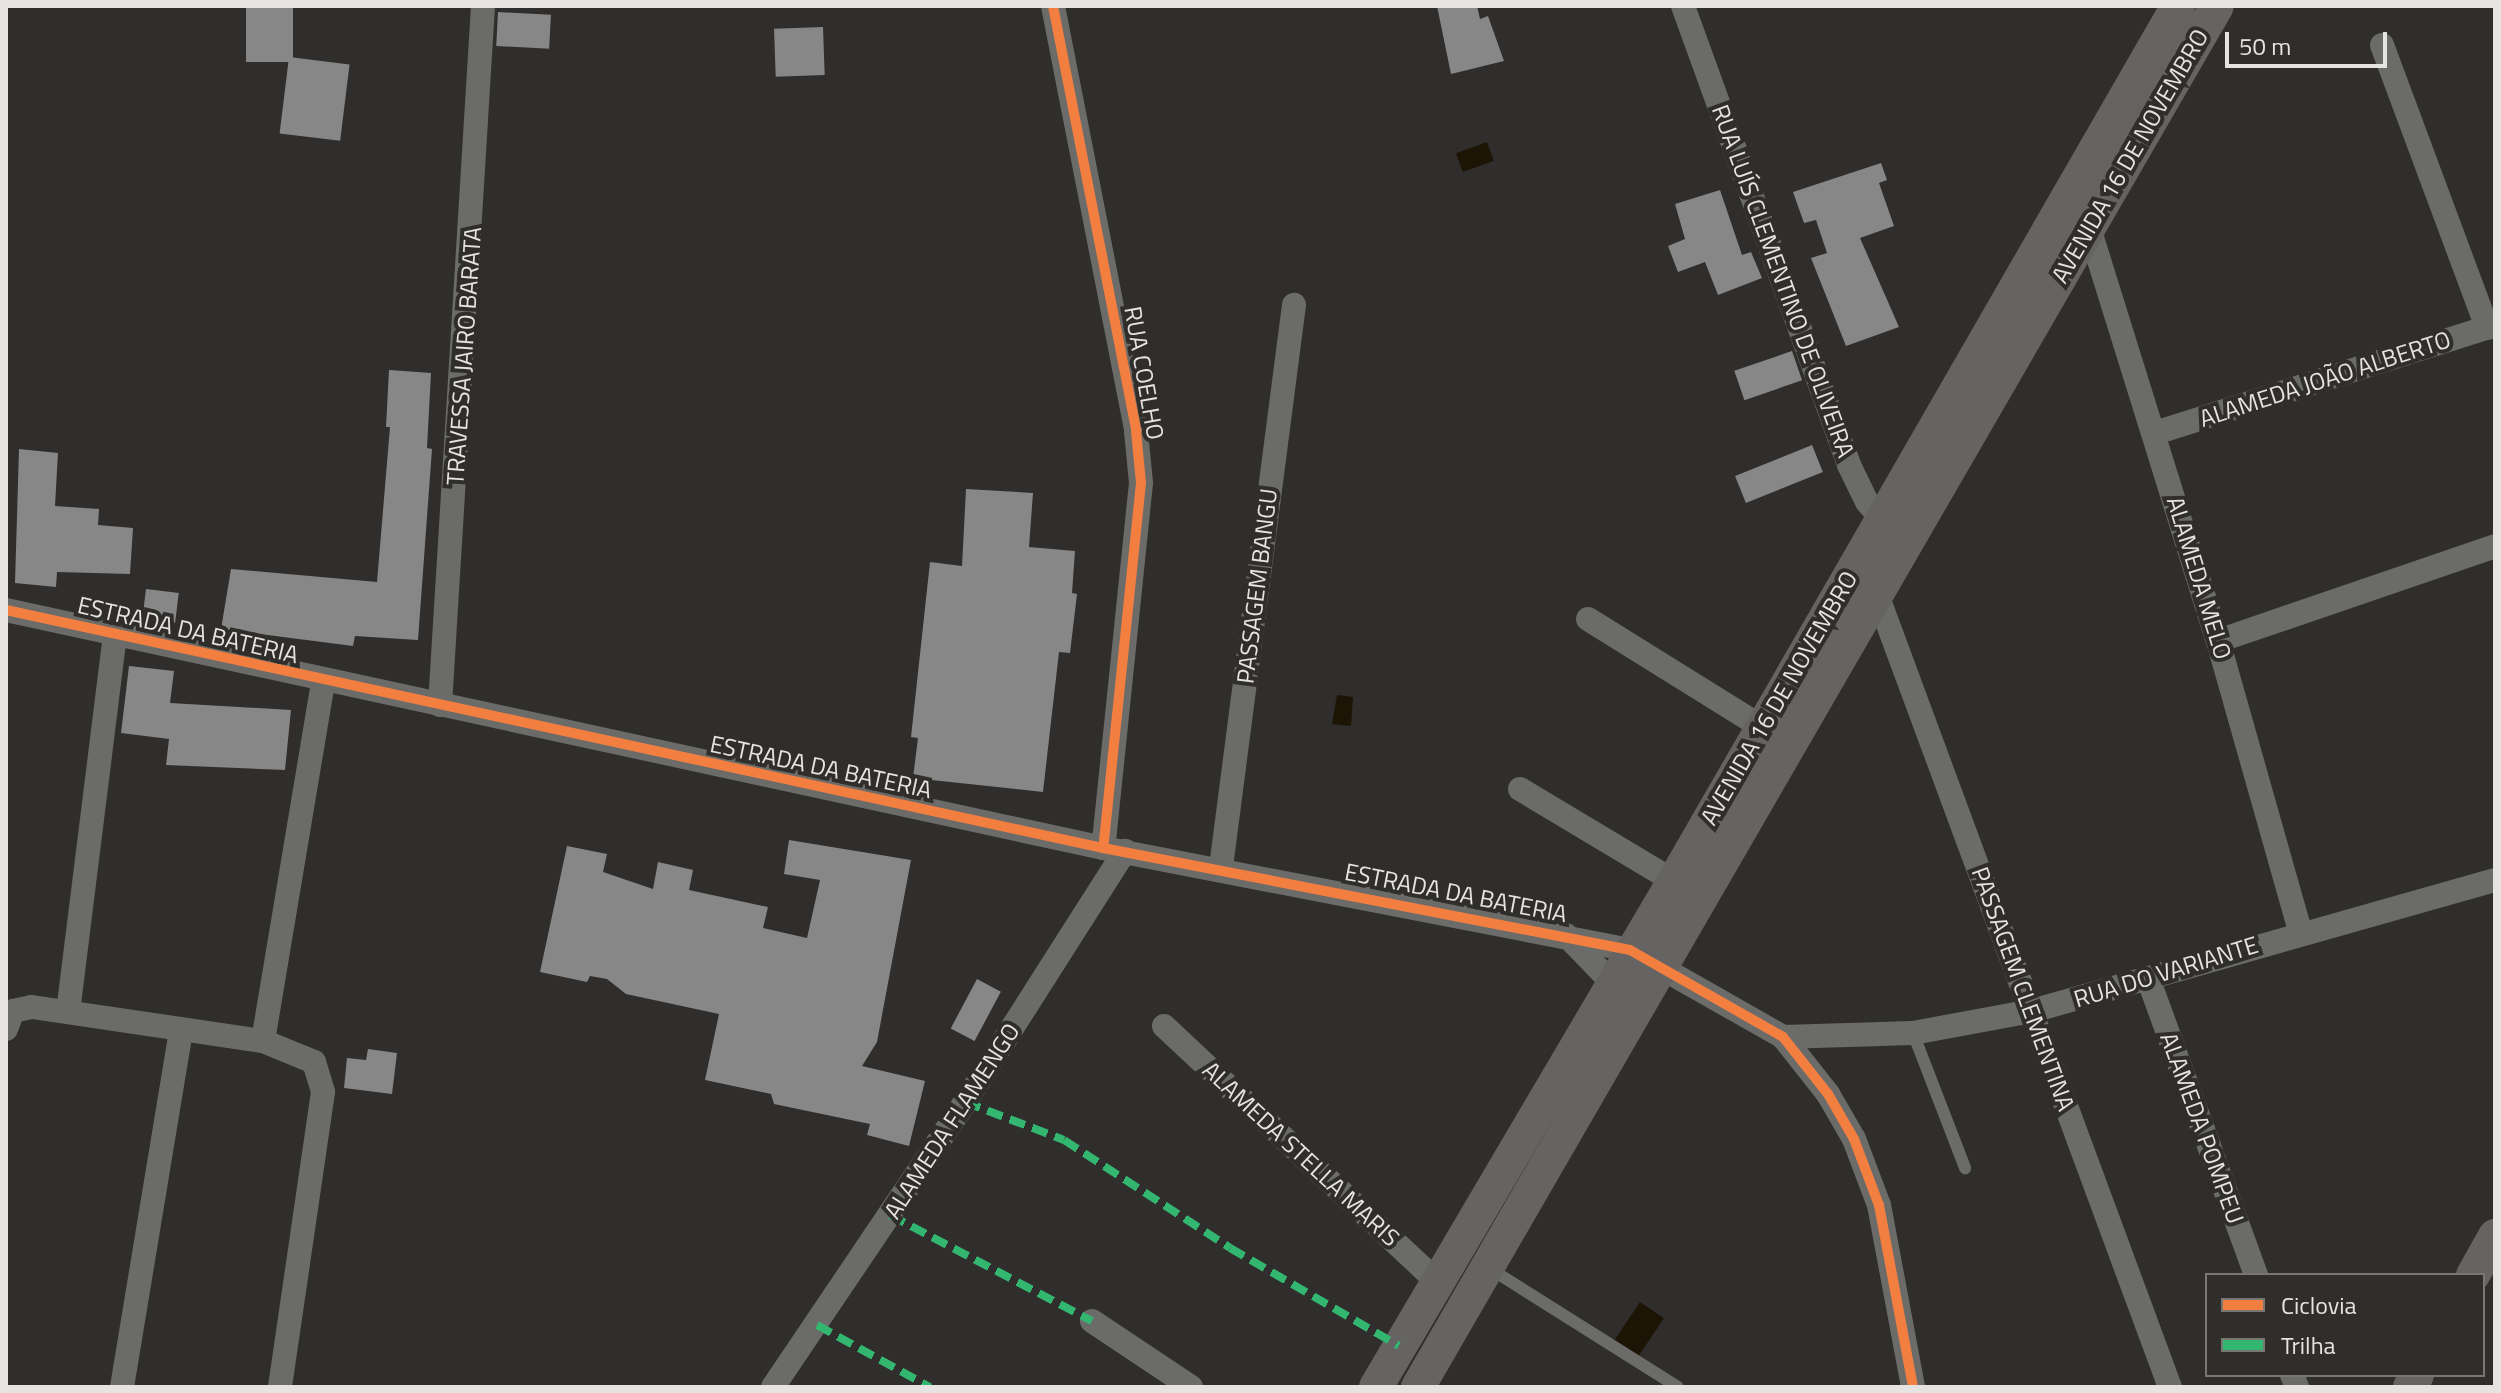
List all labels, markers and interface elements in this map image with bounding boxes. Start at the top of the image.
scale bar [2229,16,2391,66]
street label: AVENIDA 16 DE NOVEMBRO [2045,24,2215,288]
text: 50 m [2239,28,2291,64]
street label: RUA LUÍS CLEMENTINO DE OLIVEIRA [1706,101,1860,461]
street label: TRAVESSA JAIRO BARATA [441,226,487,486]
street label: RUA COELHO [1118,304,1170,442]
street label: ALAMEDA JOÃO ALBERTO [2196,325,2454,433]
street label: PASSAGEM BANGU [1231,487,1283,685]
street label: ALAMEDA MELO [2161,493,2237,663]
street label: AVENIDA 16 DE NOVEMBRO [1694,566,1864,830]
street label: ESTRADA DA BATERIA [75,591,301,669]
street label: ESTRADA DA BATERIA [708,729,934,805]
street label: ESTRADA DA BATERIA [1342,857,1570,929]
street label: PASSAGEM CLEMENTINA [1965,863,2081,1115]
street label: RUA DO VARIANTE [2070,930,2262,1014]
street label: ALAMEDA FLAMENGO [878,1018,1026,1224]
street label: ALAMEDA POMPEU [2154,1028,2250,1228]
street label: ALAMEDA STELLA MARIS [1197,1056,1405,1252]
legend [2205,1273,2485,1377]
text: Ciclovia [2281,1287,2357,1323]
text: Trilha [2281,1327,2336,1363]

